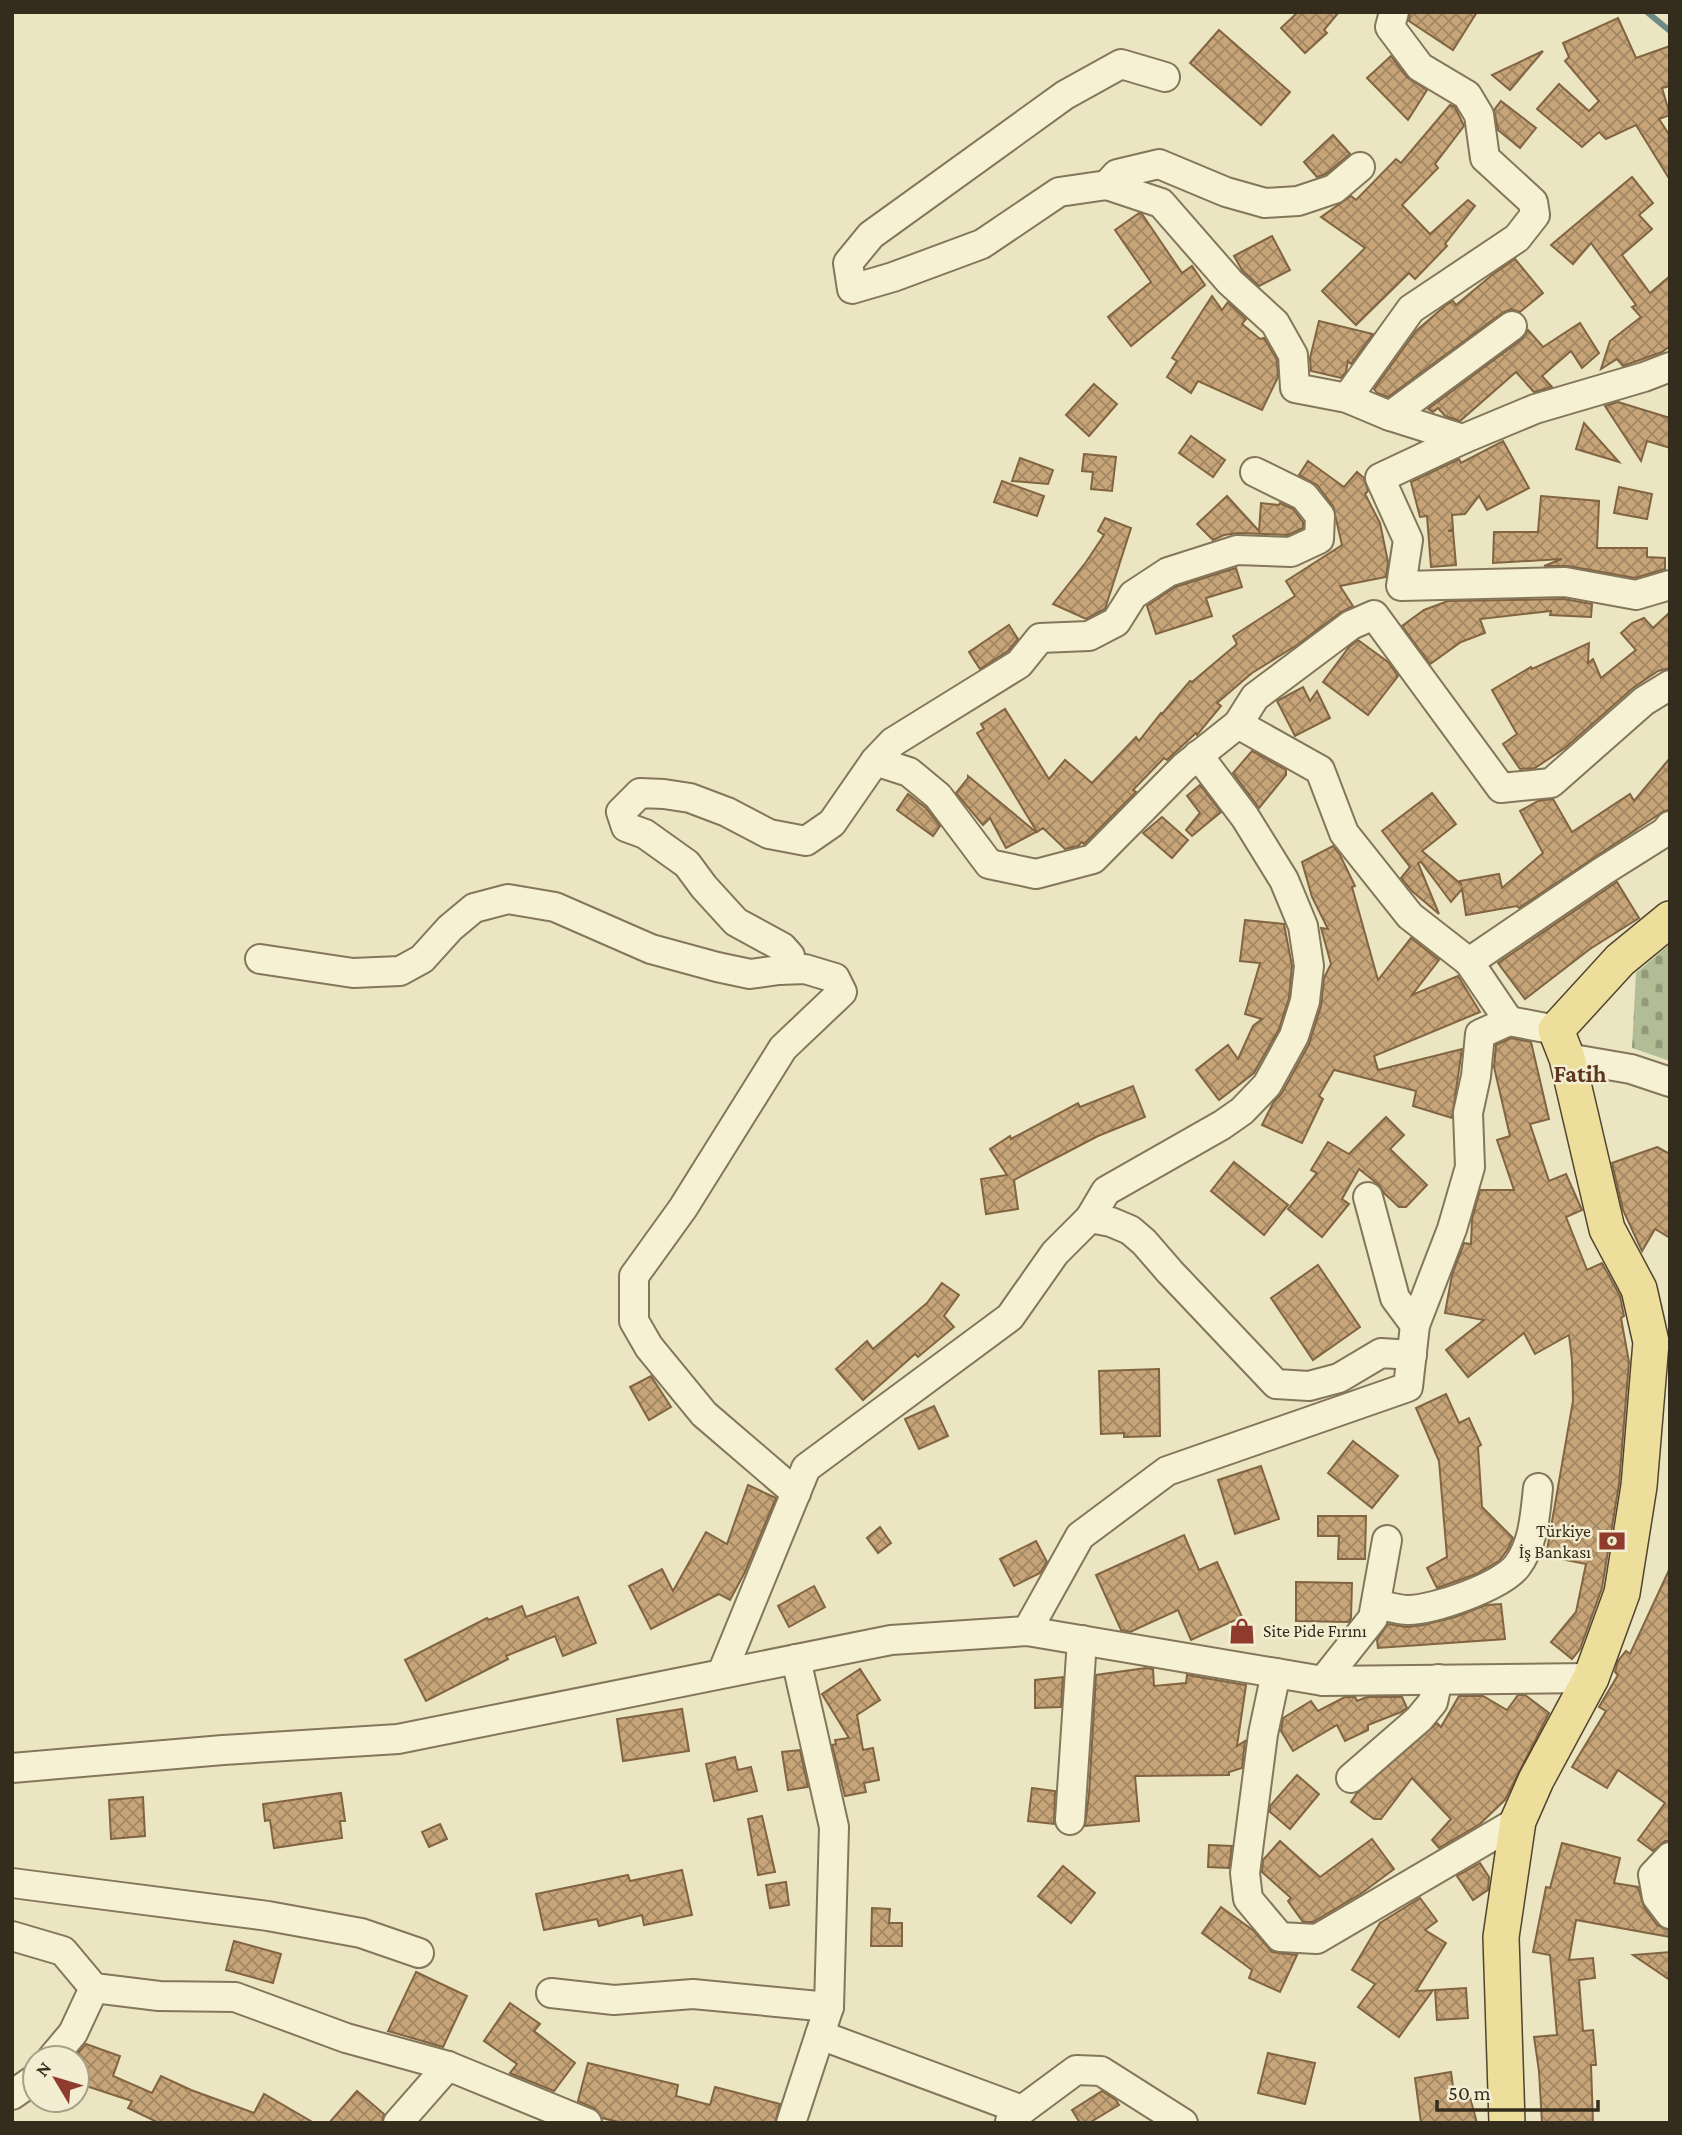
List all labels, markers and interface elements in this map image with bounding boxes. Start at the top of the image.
district label: Fatih [1554,1060,1607,1087]
place label: Türkiye İş Bankası [1519,1521,1591,1562]
bank icon: Türkiye İş Bankası [1597,1526,1627,1556]
shop icon: Site Pide Fırını [1227,1616,1257,1646]
place label: Site Pide Fırını [1263,1621,1367,1641]
north arrow [21,2044,91,2114]
text: N [31,2057,55,2080]
scale bar [1437,2068,1598,2112]
text: 50 m [1448,2081,1491,2105]

